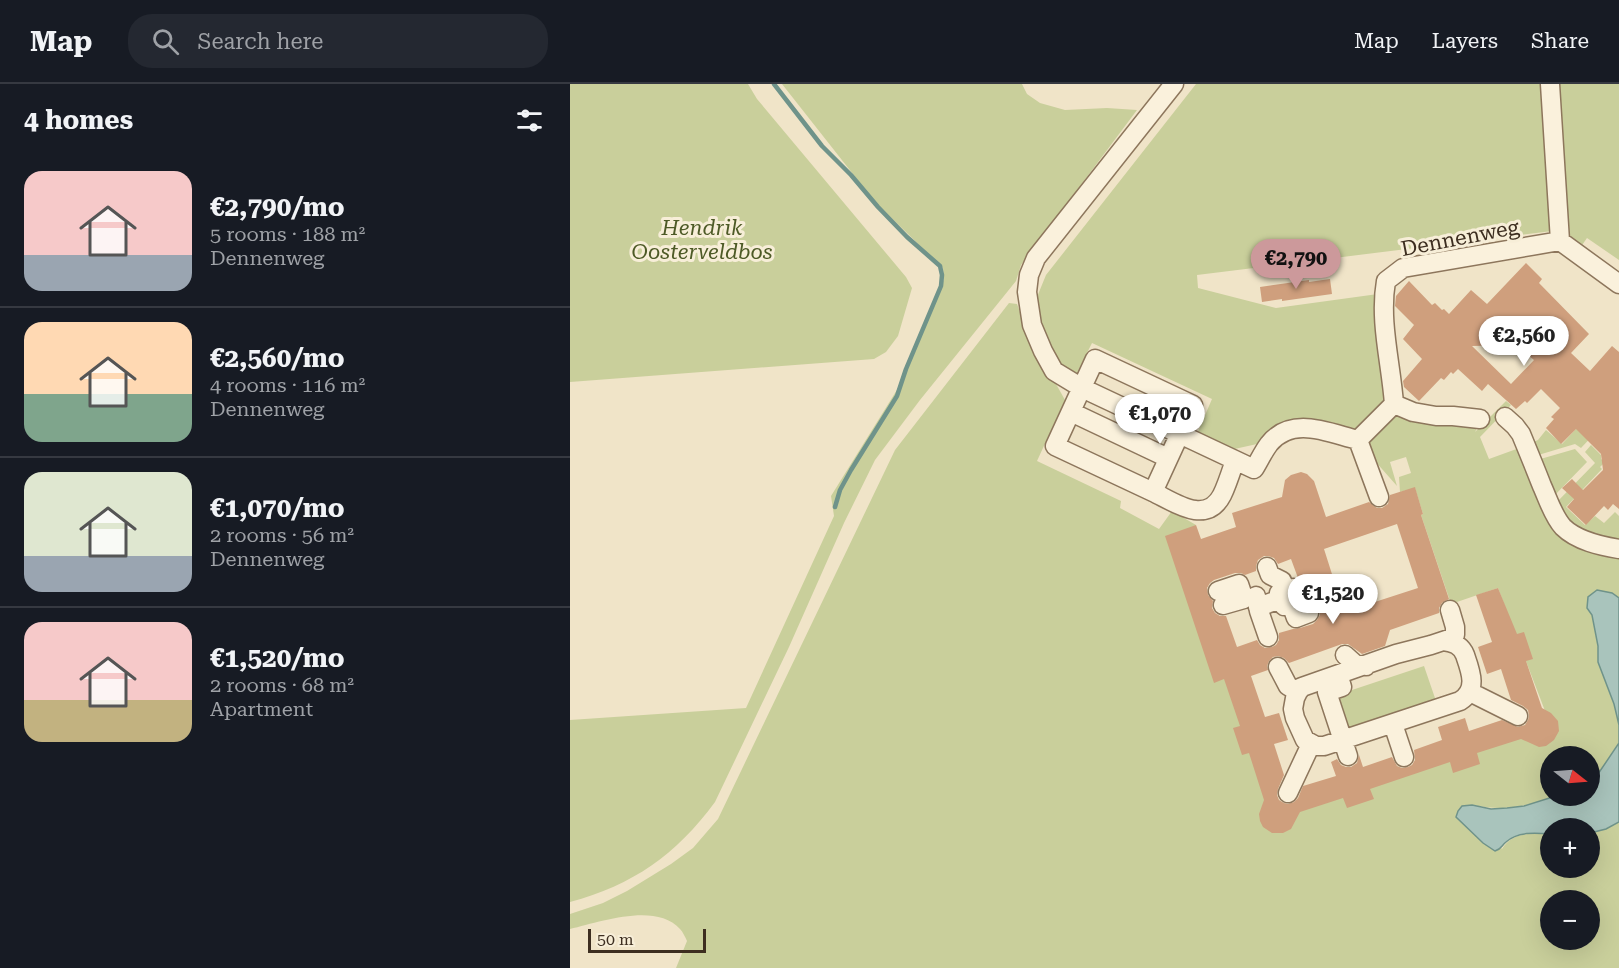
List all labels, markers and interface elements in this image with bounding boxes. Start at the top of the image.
search box [128,14,548,68]
text: Map [30,25,92,58]
icon: search [149,25,182,58]
text: Search here [197,29,323,54]
text: Map [1354,29,1399,53]
text: Layers [1432,29,1498,53]
text: Share [1531,29,1589,53]
icon: filters [513,104,546,137]
text: 4 homes [24,105,133,135]
text: €2,790/mo [210,192,345,222]
icon: home [72,195,144,267]
street label: Dennenweg [1399,215,1521,261]
park label: Hendrik Oosterveldbos [632,216,773,264]
text: 5 rooms · 188 m² [210,222,365,246]
pin: €2,790 [1247,239,1345,290]
text: Dennenweg [210,246,324,270]
text: €2,790 [1265,246,1327,270]
pin: €2,560 [1475,316,1573,367]
text: €2,560 [1493,323,1555,347]
text: €2,560/mo [210,343,345,373]
icon: home [72,346,144,418]
text: 4 rooms · 116 m² [210,373,365,397]
pin: €1,070 [1111,394,1209,445]
text: Dennenweg [210,397,324,421]
text: €1,070 [1129,401,1191,425]
text: €1,070/mo [210,493,345,523]
icon: home [72,496,144,568]
text: 2 rooms · 56 m² [210,523,354,547]
text: Dennenweg [210,547,324,571]
pin: €1,520 [1284,574,1382,625]
text: €1,520 [1302,581,1364,605]
text: €1,520/mo [210,643,345,673]
icon: home [72,646,144,718]
text: 2 rooms · 68 m² [210,673,354,697]
text: Apartment [210,697,313,721]
north arrow [1540,746,1600,806]
map controls [1540,746,1600,950]
button: + [1540,818,1600,878]
button: − [1540,890,1600,950]
scale bar [588,926,706,954]
text: 50 m [597,930,634,949]

